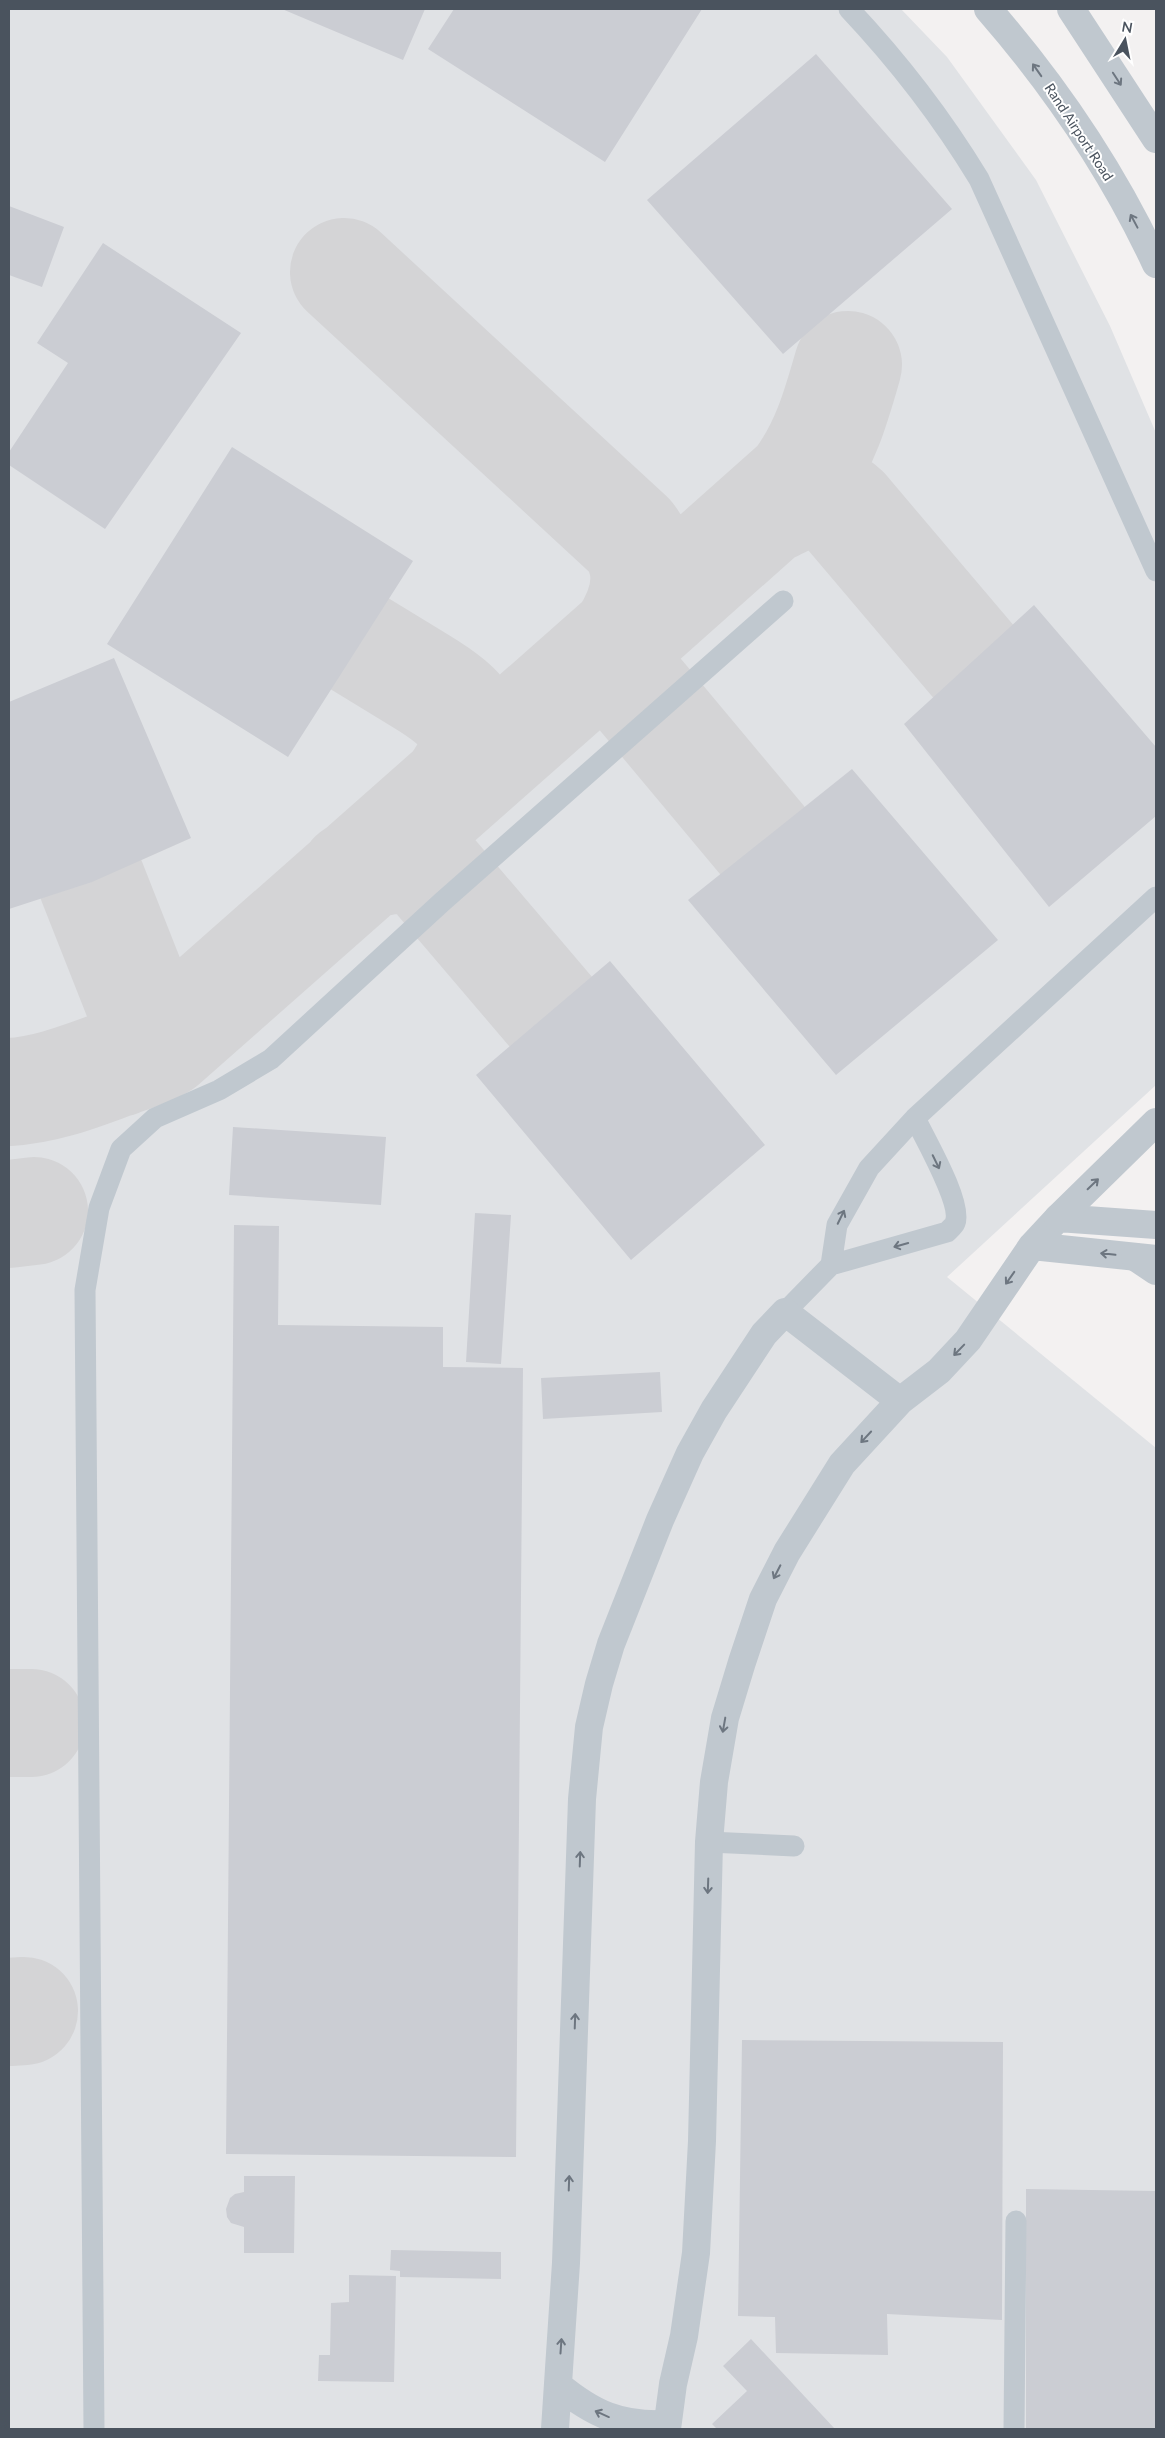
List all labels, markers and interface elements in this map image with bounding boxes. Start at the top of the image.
north arrow [1100,15,1150,65]
text: N [1121,17,1134,36]
one-way arrow [1032,63,1042,77]
one-way arrow [1113,71,1123,85]
street label: Rand Airport Road [1042,80,1117,184]
one-way arrow [1128,215,1138,229]
one-way arrow [932,1154,942,1169]
one-way arrow [1086,1178,1099,1190]
one-way arrow [836,1210,846,1225]
one-way arrow [893,1241,909,1251]
one-way arrow [1100,1249,1116,1259]
one-way arrow [1005,1271,1015,1285]
one-way arrow [953,1343,965,1356]
one-way arrow [860,1430,872,1443]
one-way arrow [772,1564,781,1579]
one-way arrow [718,1716,728,1732]
one-way arrow [575,1851,585,1867]
one-way arrow [703,1878,713,1894]
one-way arrow [570,2013,579,2029]
one-way arrow [564,2176,573,2192]
one-way arrow [556,2338,565,2354]
one-way arrow [595,2409,610,2419]

